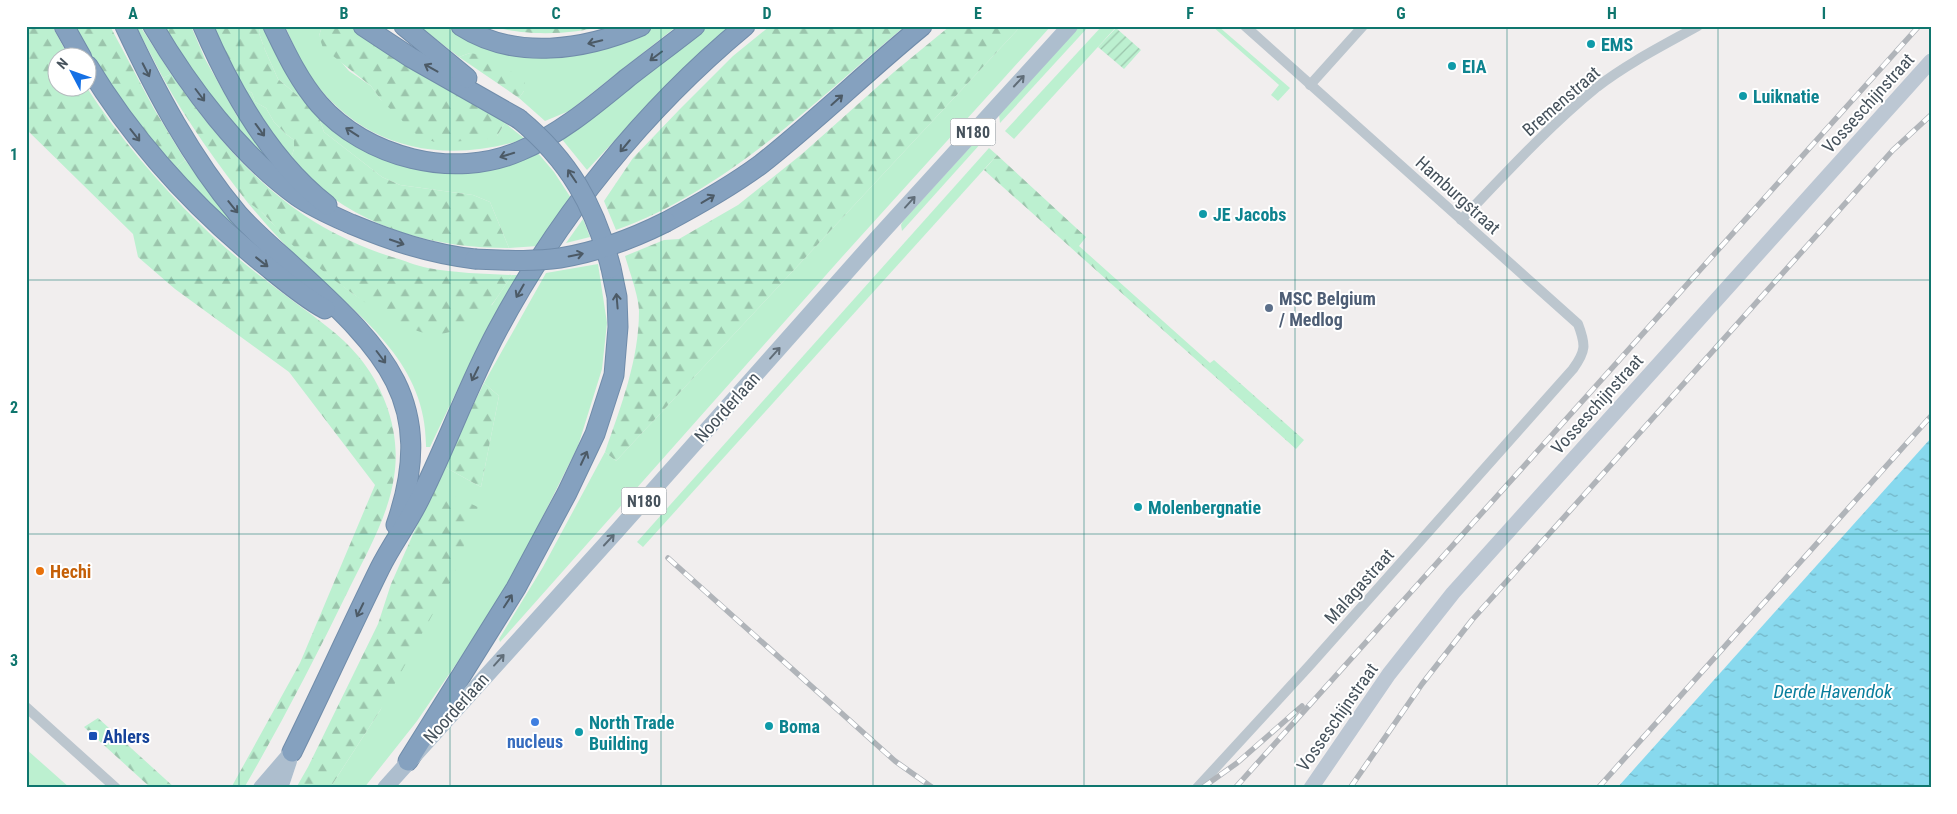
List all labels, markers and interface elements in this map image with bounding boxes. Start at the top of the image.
text: A [128,4,138,23]
text: B [340,4,349,23]
text: C [551,4,561,23]
text: D [762,4,772,23]
text: E [974,4,982,23]
text: F [1186,4,1194,23]
text: G [1396,4,1406,23]
text: H [1607,4,1617,23]
text: I [1822,4,1826,23]
place label: EMS [1601,34,1633,55]
one-way arrow [587,38,603,47]
marker: EMS [1585,38,1597,50]
north arrow [48,48,98,98]
street label: Vosseschijnstraat [1818,49,1918,157]
one-way arrow [649,51,663,61]
text: N [53,55,71,72]
place label: EIA [1462,56,1487,77]
marker: EIA [1446,60,1458,72]
one-way arrow [142,62,151,77]
street label: Bremenstraat [1518,62,1604,140]
one-way arrow [425,63,439,73]
one-way arrow [1013,75,1025,88]
place label: Luiknatie [1753,86,1820,107]
one-way arrow [195,88,205,102]
marker: Luiknatie [1737,90,1749,102]
one-way arrow [830,94,843,106]
road number: N180 [950,118,996,146]
one-way arrow [255,123,265,137]
one-way arrow [345,127,359,138]
one-way arrow [129,129,140,142]
one-way arrow [620,139,631,152]
text: 1 [10,145,18,164]
one-way arrow [500,151,516,161]
street label: Hamburgstraat [1411,152,1505,238]
one-way arrow [567,169,577,183]
one-way arrow [701,193,715,203]
one-way arrow [904,195,916,208]
one-way arrow [228,200,239,213]
place label: JE Jacobs [1213,204,1286,225]
marker: JE Jacobs [1197,208,1209,220]
one-way arrow [389,238,404,247]
one-way arrow [567,249,583,259]
one-way arrow [255,257,268,268]
one-way arrow [514,283,524,298]
place label: MSC Belgium / Medlog [1278,288,1376,330]
one-way arrow [612,293,622,309]
marker: MSC Belgium / Medlog [1263,302,1275,314]
one-way arrow [769,347,781,360]
one-way arrow [376,350,386,364]
street label: Vosseschijnstraat [1547,350,1647,458]
one-way arrow [470,367,480,382]
street label: Noorderlaan [690,367,764,447]
text: 2 [10,398,18,417]
one-way arrow [579,451,589,466]
road number: N180 [622,488,666,514]
place label: Molenbergnatie [1148,497,1261,518]
marker: Molenbergnatie [1132,501,1144,513]
one-way arrow [603,534,615,547]
street label: Malagastraat [1320,544,1398,628]
place label: Hechi [50,561,91,582]
marker: Hechi [34,565,46,577]
one-way arrow [503,595,513,609]
one-way arrow [355,602,365,617]
text: 3 [10,651,18,670]
one-way arrow [493,654,505,667]
street label: Vosseschijnstraat [1292,659,1382,775]
street label: Noorderlaan [419,668,493,748]
water label: Derde Havendok [1774,680,1893,703]
place label: North Trade Building [589,712,675,754]
marker: nucleus [529,716,541,728]
place label: Boma [779,716,820,737]
marker: Boma [763,720,775,732]
place label: Ahlers [103,726,150,747]
marker: North Trade Building [573,726,585,738]
marker: Ahlers [87,730,99,742]
place label: nucleus [507,731,563,752]

